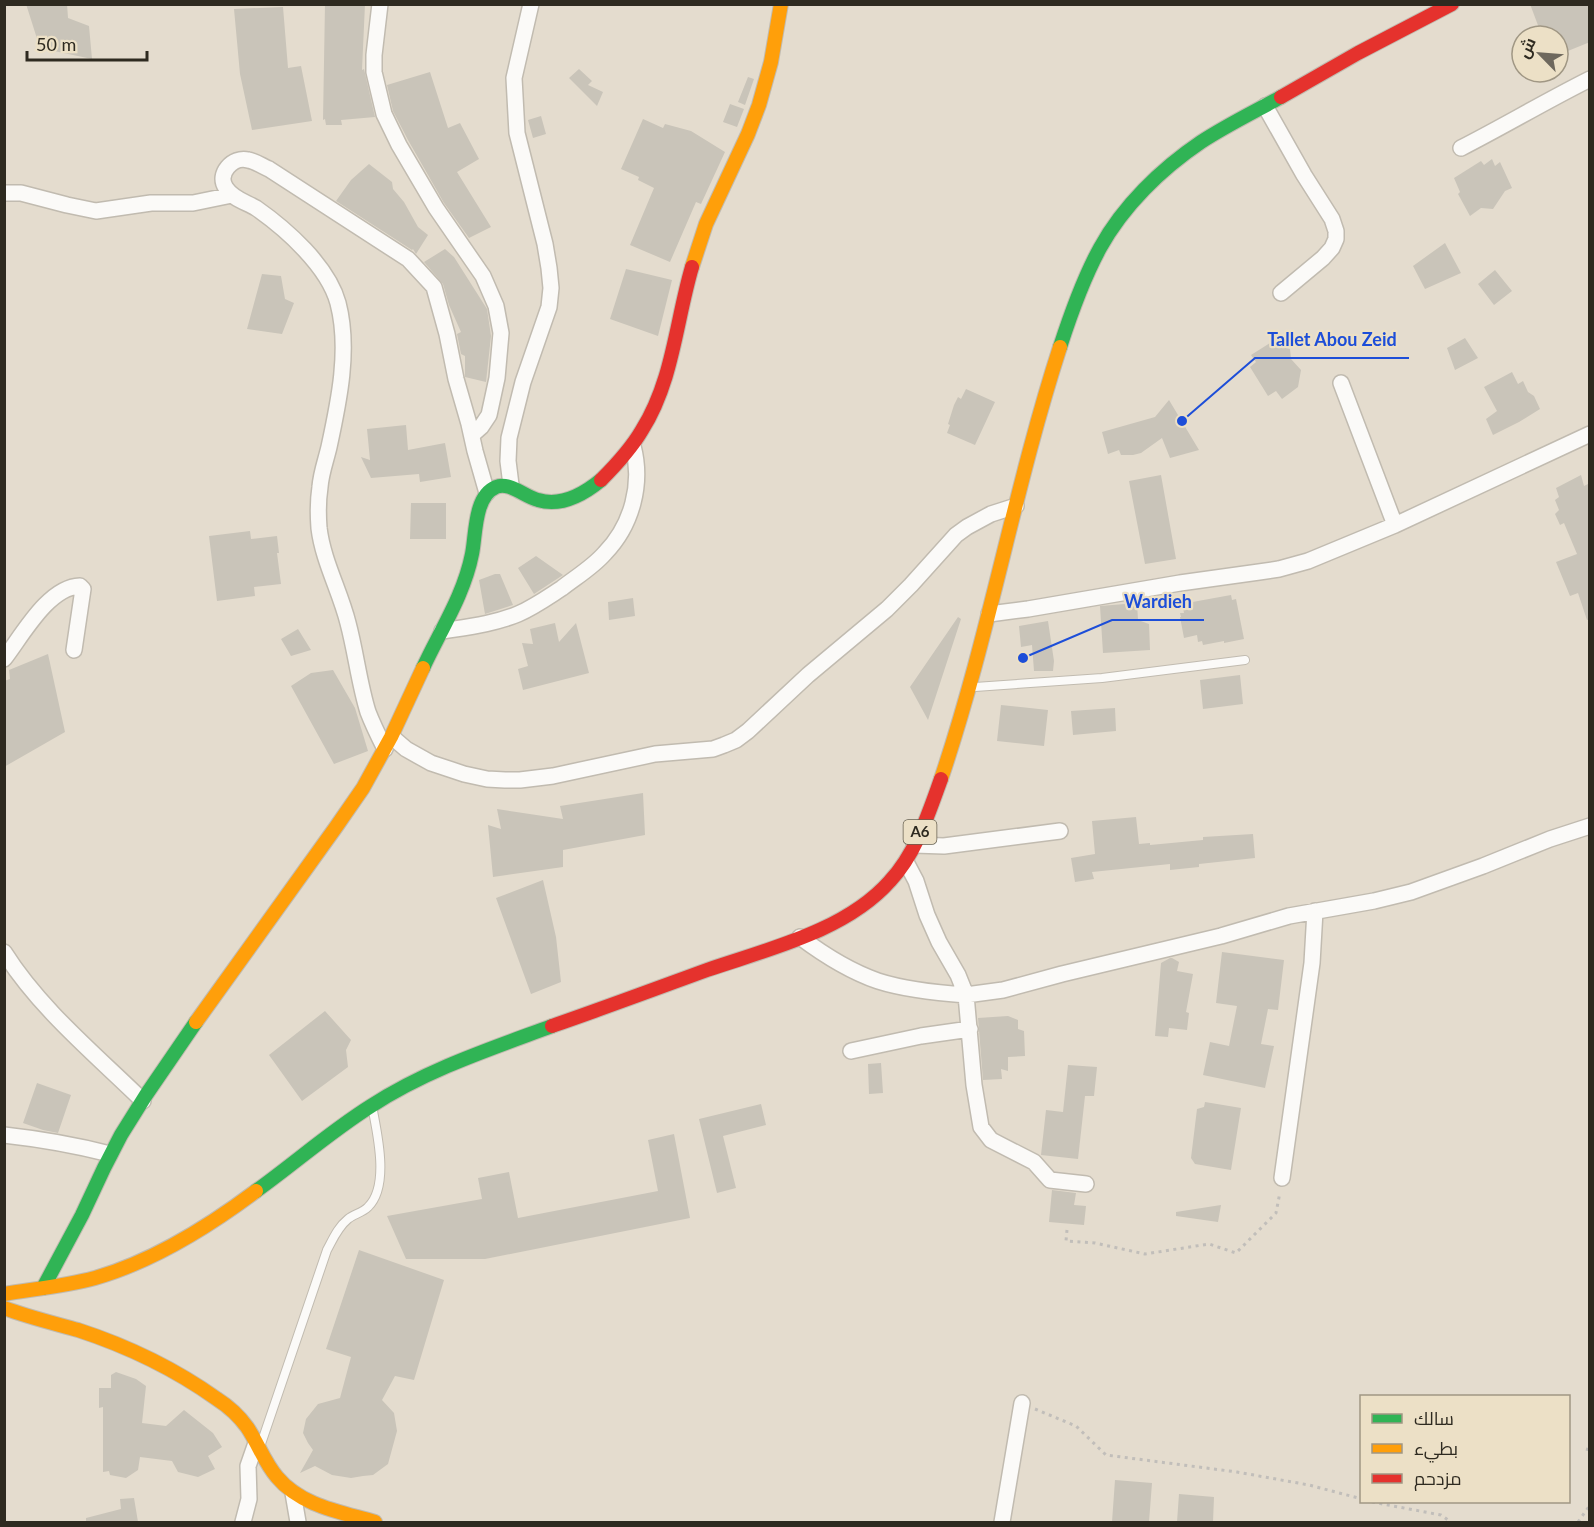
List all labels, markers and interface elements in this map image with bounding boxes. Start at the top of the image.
scale bar [27,24,147,62]
north arrow [1510,24,1570,84]
text: 50 m [36,33,76,55]
text: ش [1513,34,1540,61]
callout: Tallet Abou Zeid [1255,322,1409,358]
text: Tallet Abou Zeid [1267,328,1397,350]
callout: Wardieh [1112,584,1204,620]
text: Wardieh [1124,590,1192,612]
road number: A6 [904,820,936,844]
legend [1360,1395,1570,1503]
text: سالك [1414,1407,1454,1429]
text: بطيء [1414,1437,1458,1463]
text: مزدحم [1414,1467,1462,1491]

